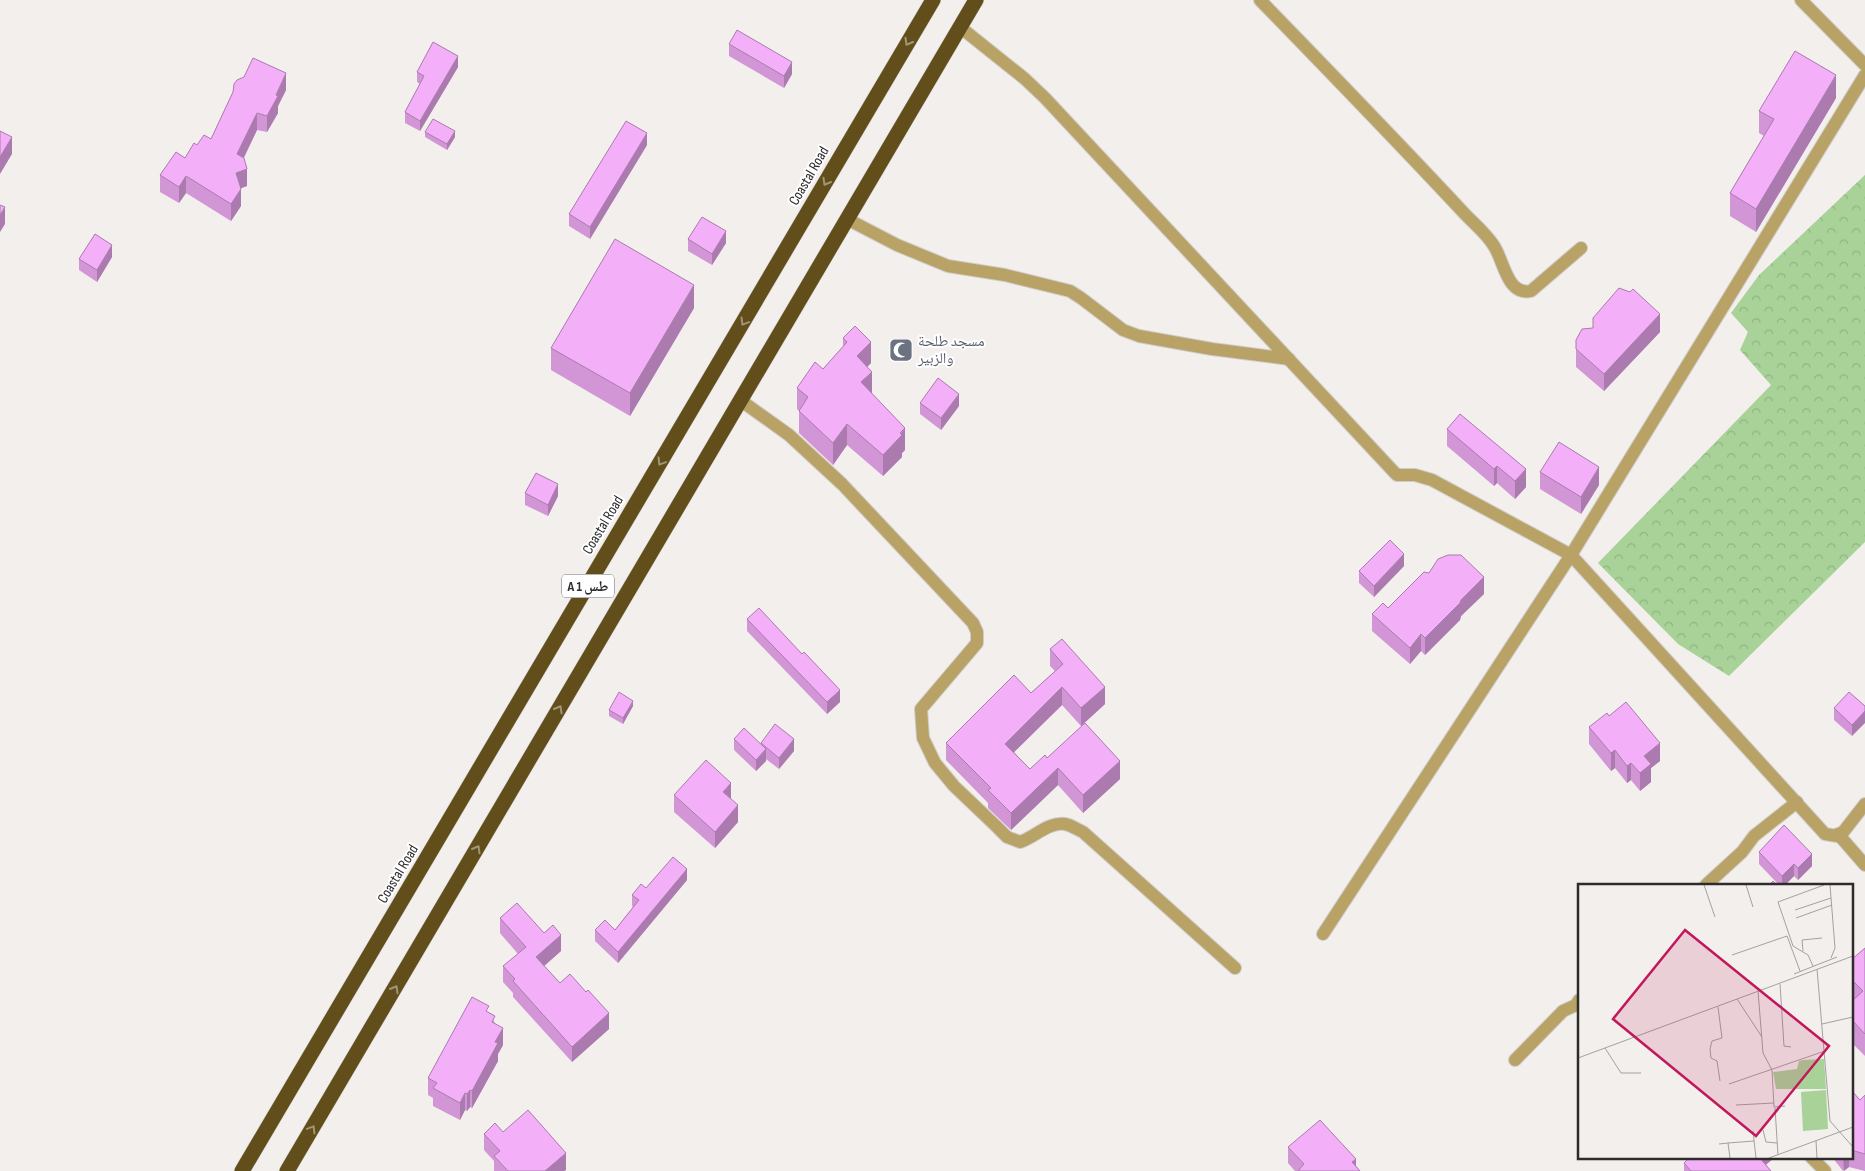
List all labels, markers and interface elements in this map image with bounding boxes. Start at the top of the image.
one-way arrow [905,37,915,46]
street label: Coastal Road [785,143,833,209]
one-way arrow [823,177,833,186]
one-way arrow [740,317,750,326]
place label: مسجد طلحة والزبير [917,332,985,368]
mosque icon: مسجد طلحة والزبير [888,337,914,363]
one-way arrow [657,457,667,466]
street label: Coastal Road [578,492,628,558]
road number: A 1 طس [562,574,614,598]
one-way arrow [553,705,563,714]
street label: Coastal Road [373,841,423,907]
one-way arrow [471,845,481,854]
inset map [1578,884,1852,1158]
one-way arrow [389,986,399,995]
one-way arrow [306,1126,316,1135]

